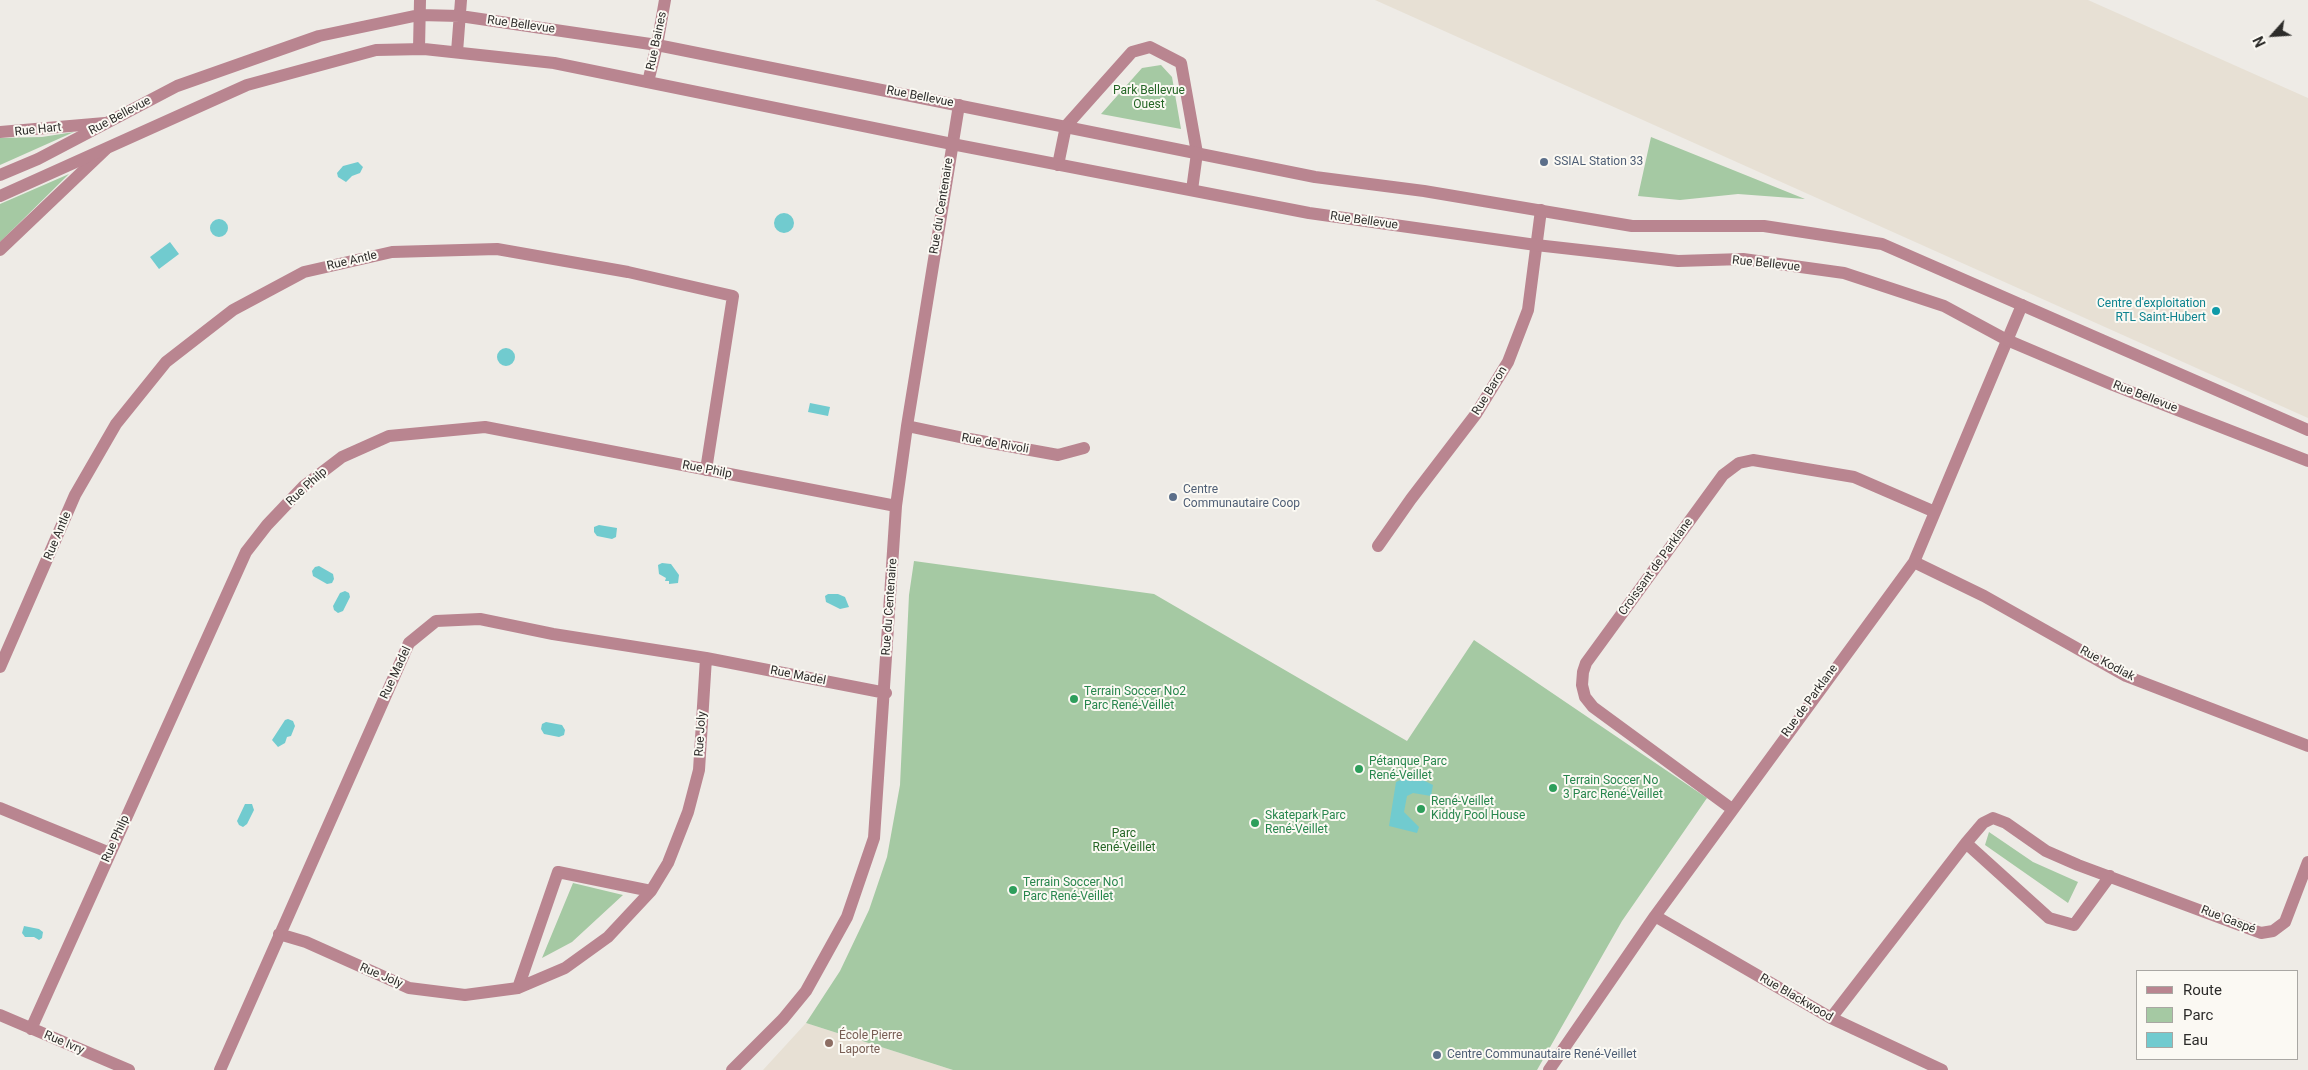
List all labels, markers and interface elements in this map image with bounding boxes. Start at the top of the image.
street label: Rue Baines [644,10,670,72]
north arrow [2248,10,2298,60]
street label: Rue Bellevue [486,13,556,37]
text: N [2250,34,2269,50]
street label: Rue Bellevue [885,83,955,111]
park label: Park Bellevue Ouest [1113,84,1185,112]
street label: Rue Bellevue [87,94,153,138]
street label: Rue Hart [14,120,62,140]
place label: SSIAL Station 33 [1554,155,1643,169]
marker: SSIAL Station 33 [1538,156,1550,168]
street label: Rue du Centenaire [927,157,957,255]
street label: Rue Bellevue [1329,209,1399,233]
street label: Rue Antle [326,248,378,274]
street label: Rue Bellevue [1731,253,1801,275]
place label: Centre d'exploitation RTL Saint-Hubert [2097,297,2206,325]
marker: Centre d'exploitation RTL Saint-Hubert [2210,305,2222,317]
street label: Rue Baron [1469,364,1511,418]
street label: Rue Bellevue [2111,378,2179,416]
street label: Rue de Rivoli [960,431,1030,457]
street label: Rue Philp [681,458,733,482]
street label: Rue Philp [284,465,330,509]
place label: Centre Communautaire Coop [1183,483,1300,511]
marker: Centre Communautaire Coop [1167,491,1179,503]
street label: Rue Antle [41,510,75,562]
street label: Croissant de Parklane [1616,516,1696,618]
street label: Rue du Centenaire [879,558,901,656]
street label: Rue Madel [378,644,414,702]
street label: Rue Kodiak [2077,644,2137,684]
street label: Rue de Parklane [1779,662,1841,740]
street label: Rue Madel [769,664,827,688]
place label: Terrain Soccer No2 Parc René-Veillet [1084,685,1186,713]
marker: Terrain Soccer No2 Parc René-Veillet [1068,693,1080,705]
street label: Rue Joly [692,711,710,757]
place label: Pétanque Parc René-Veillet [1369,755,1447,783]
marker: Pétanque Parc René-Veillet [1353,763,1365,775]
place label: Terrain Soccer No 3 Parc René-Veillet [1563,774,1663,802]
marker: Terrain Soccer No 3 Parc René-Veillet [1547,782,1559,794]
place label: René-Veillet Kiddy Pool House [1431,795,1525,823]
marker: René-Veillet Kiddy Pool House [1415,803,1427,815]
place label: Skatepark Parc René-Veillet [1265,809,1346,837]
street label: Rue Philp [99,813,133,865]
marker: Skatepark Parc René-Veillet [1249,817,1261,829]
park label: Parc René-Veillet [1093,827,1155,855]
place label: Terrain Soccer No1 Parc René-Veillet [1023,876,1125,904]
marker: Terrain Soccer No1 Parc René-Veillet [1007,884,1019,896]
street label: Rue Gaspé [2199,903,2257,937]
street label: Rue Joly [357,961,405,991]
legend [2136,970,2298,1060]
street label: Rue Blackwood [1757,971,1835,1025]
text: Route [2183,981,2222,999]
text: Parc [2183,1006,2213,1024]
street label: Rue Ivry [42,1028,86,1058]
place label: École Pierre Laporte [839,1029,902,1057]
text: Eau [2183,1031,2208,1049]
marker: École Pierre Laporte [823,1037,835,1049]
place label: Centre Communautaire René-Veillet [1447,1048,1637,1062]
marker: Centre Communautaire René-Veillet [1431,1049,1443,1061]

